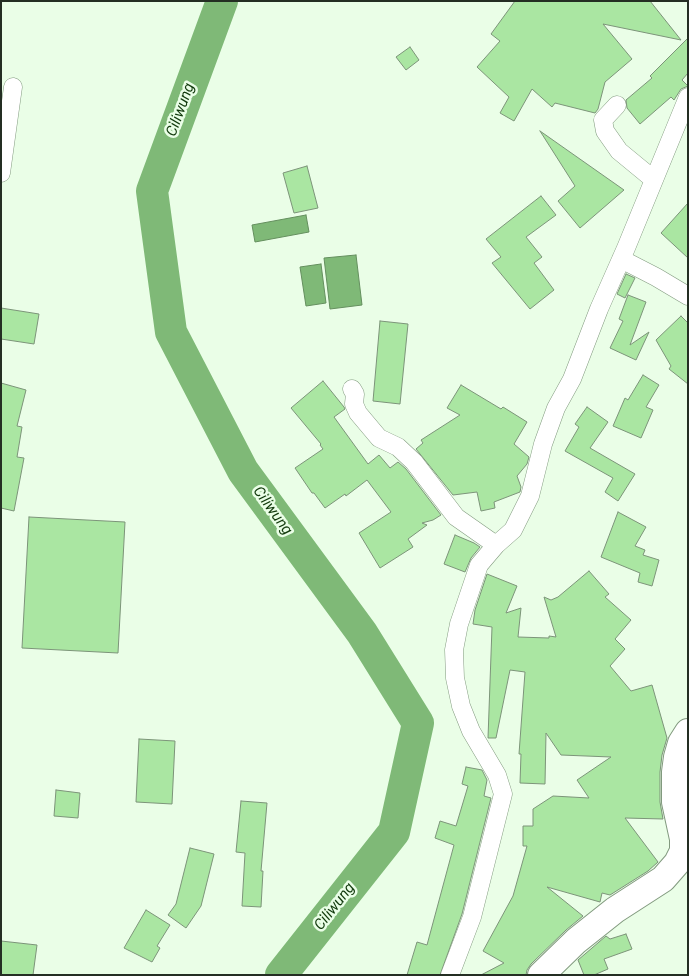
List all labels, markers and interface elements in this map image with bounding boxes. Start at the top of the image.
water label: Ciliwung [163,81,199,139]
water label: Ciliwung [248,483,296,539]
water label: Ciliwung [311,880,359,934]

